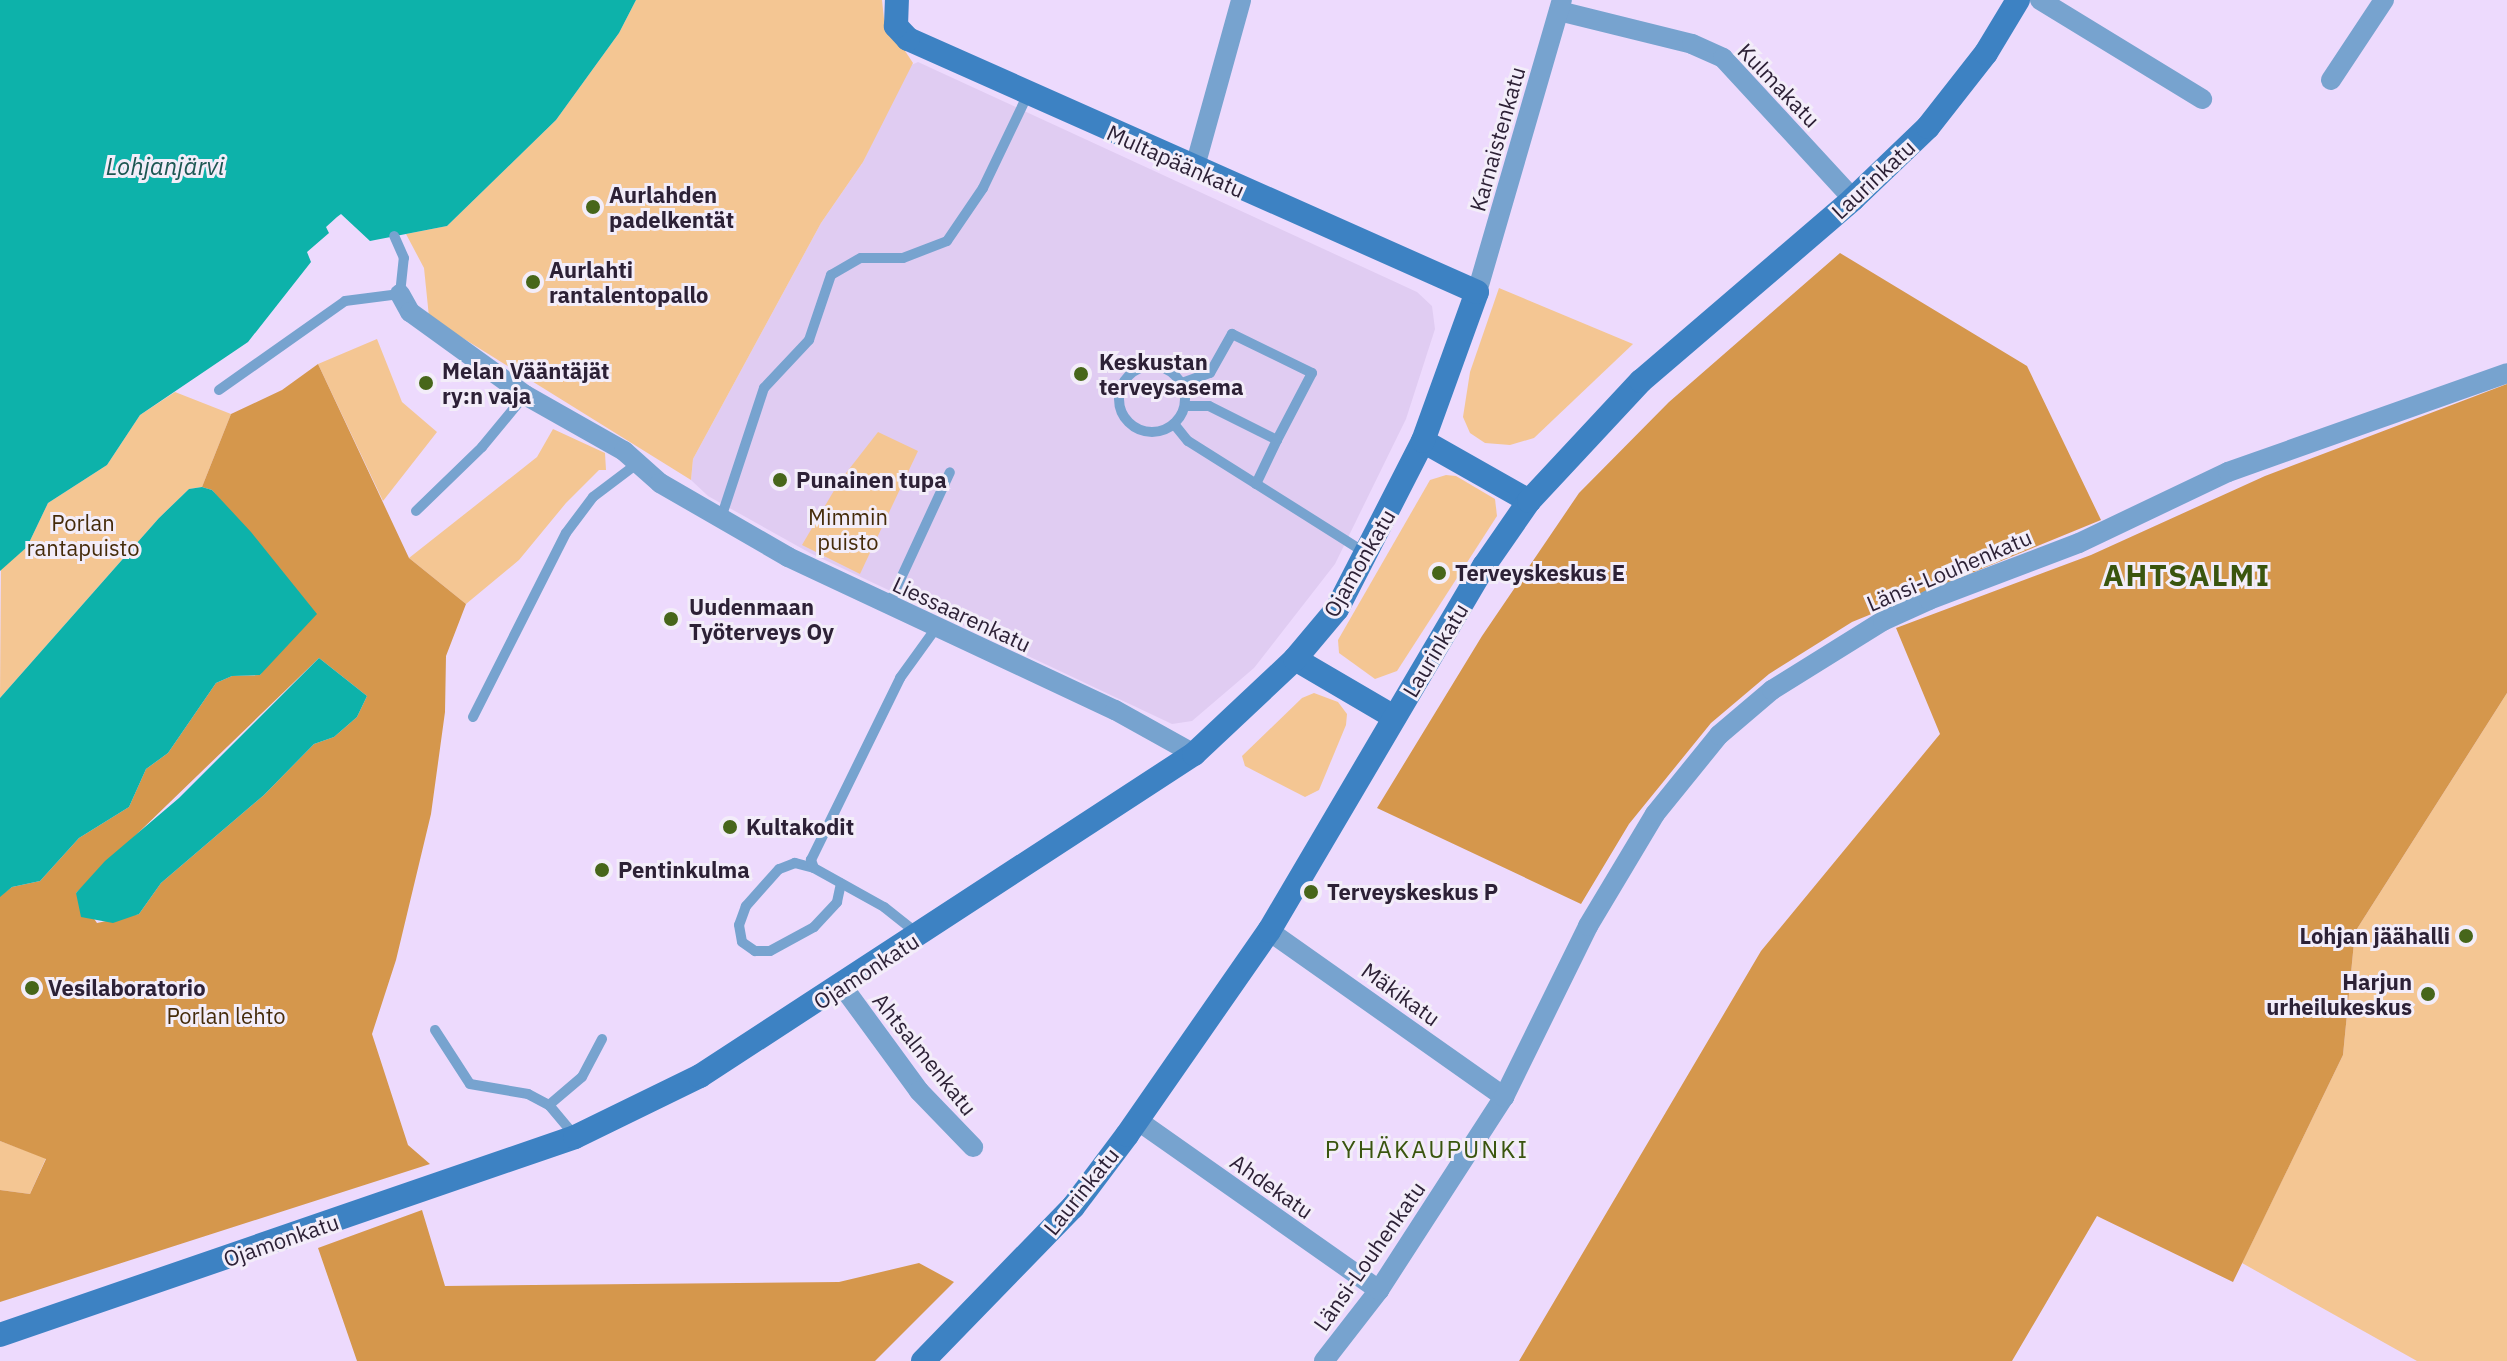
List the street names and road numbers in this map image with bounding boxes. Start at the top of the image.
street label: Kulmakatu [1732,37,1826,133]
street label: Karnaistenkatu [1464,64,1530,214]
street label: Multapäänkatu [1103,119,1249,203]
street label: Laurinkatu [1826,134,1920,224]
street label: Ojamonkatu [1317,504,1401,622]
street label: Länsi-Louhenkatu [1863,523,2035,617]
street label: Liessaarenkatu [889,570,1035,658]
street label: Laurinkatu [1397,598,1473,702]
street label: Ojamonkatu [808,927,924,1015]
street label: Mäkikatu [1357,957,1445,1031]
street label: Ahtsalmenkatu [868,987,982,1121]
street label: Laurinkatu [1038,1142,1124,1240]
street label: Ahdekatu [1226,1148,1318,1224]
street label: Länsi-Louhenkatu [1308,1176,1430,1336]
street label: Ojamonkatu [220,1208,342,1272]

